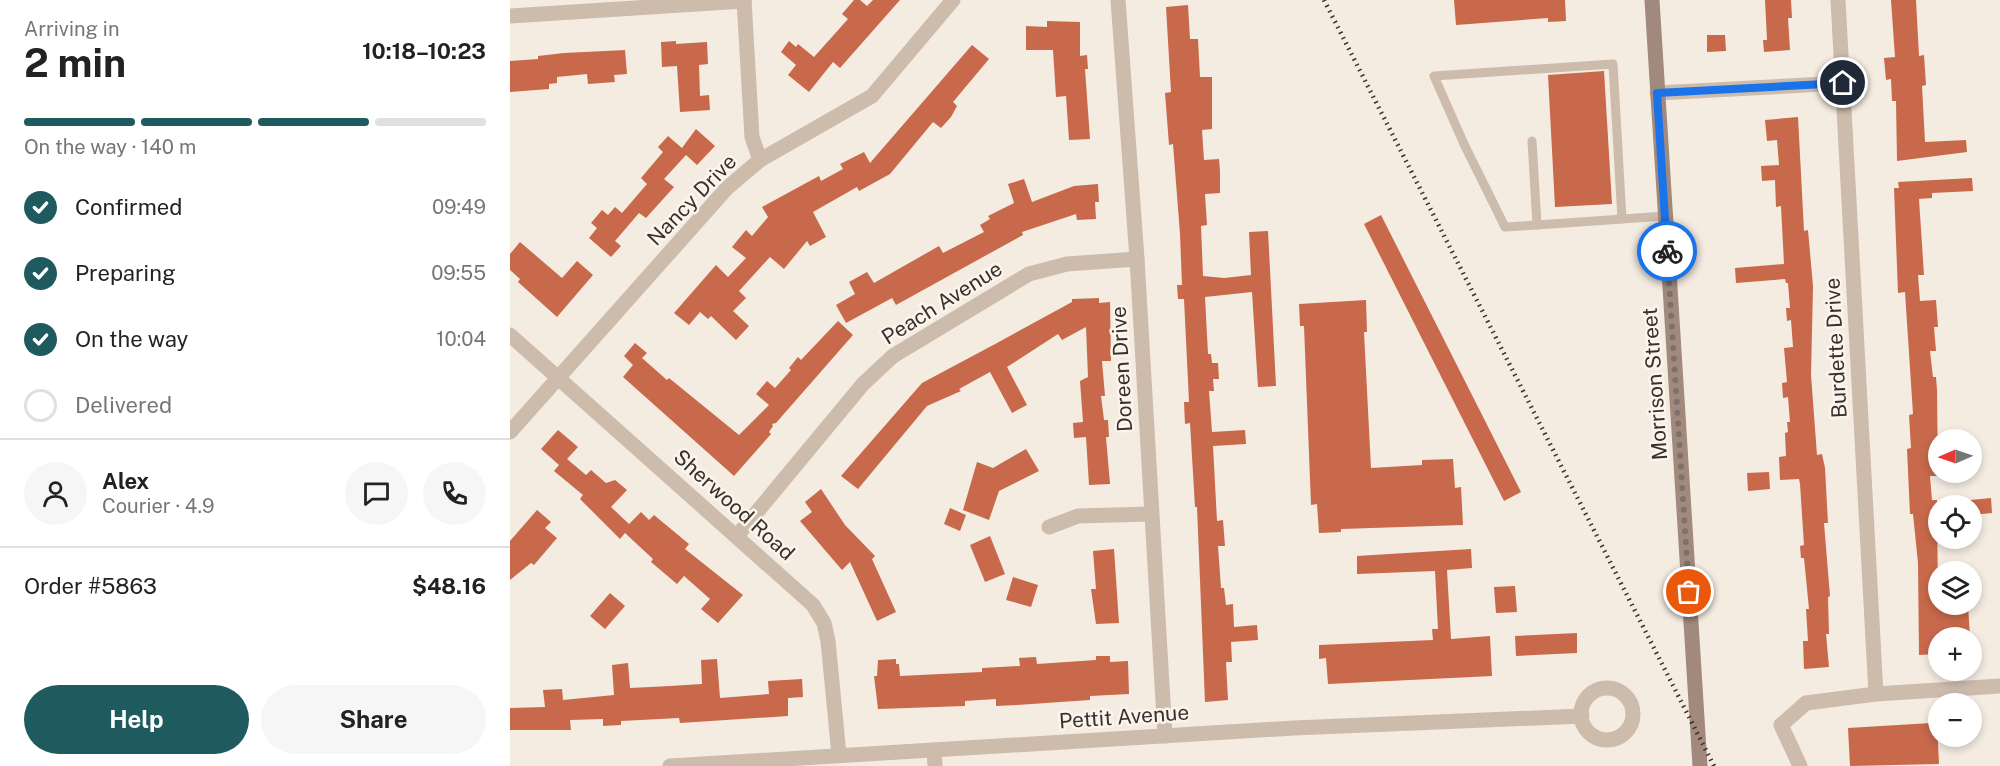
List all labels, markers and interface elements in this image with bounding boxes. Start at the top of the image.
text: Arriving in [24,17,119,41]
text: 10:18–10:23 [362,38,486,64]
text: 2 min [24,40,126,86]
pin [1817,57,1868,108]
icon: home [1826,66,1859,99]
text: On the way · 140 m [24,135,196,159]
street label: Nancy Drive [642,149,741,251]
icon: check [24,191,57,224]
text: Confirmed [75,194,182,220]
text: 09:49 [432,195,486,219]
courier [1637,221,1697,281]
icon: bike [1651,235,1684,268]
street label: Peach Avenue [877,256,1007,350]
icon: check [24,257,57,290]
text: Preparing [75,260,176,286]
text: 09:55 [431,261,486,285]
street label: Burdette Drive [1819,277,1852,419]
street label: Doreen Drive [1106,306,1137,432]
street label: Morrison Street [1637,307,1672,461]
icon: check [24,323,57,356]
text: On the way [75,326,188,352]
text: 10:04 [436,327,486,351]
text: Delivered [75,392,172,418]
north arrow [1928,429,1982,483]
map controls [1928,429,1982,747]
street label: Sherwood Road [669,444,800,565]
button: person [24,462,87,525]
button: chat [345,462,408,525]
button: phone [423,462,486,525]
text: Alex [102,468,149,494]
text: Courier · 4.9 [102,494,214,518]
button: locate [1928,495,1982,549]
button: layers [1928,561,1982,615]
pin [1663,566,1714,617]
text: Order #5863 [24,573,157,599]
text: $48.16 [412,573,486,599]
icon: bag [1672,575,1705,608]
button: + [1928,627,1982,681]
button: Help [24,685,249,754]
button: Share [261,685,486,754]
button: − [1928,693,1982,747]
street label: Pettit Avenue [1058,699,1190,734]

